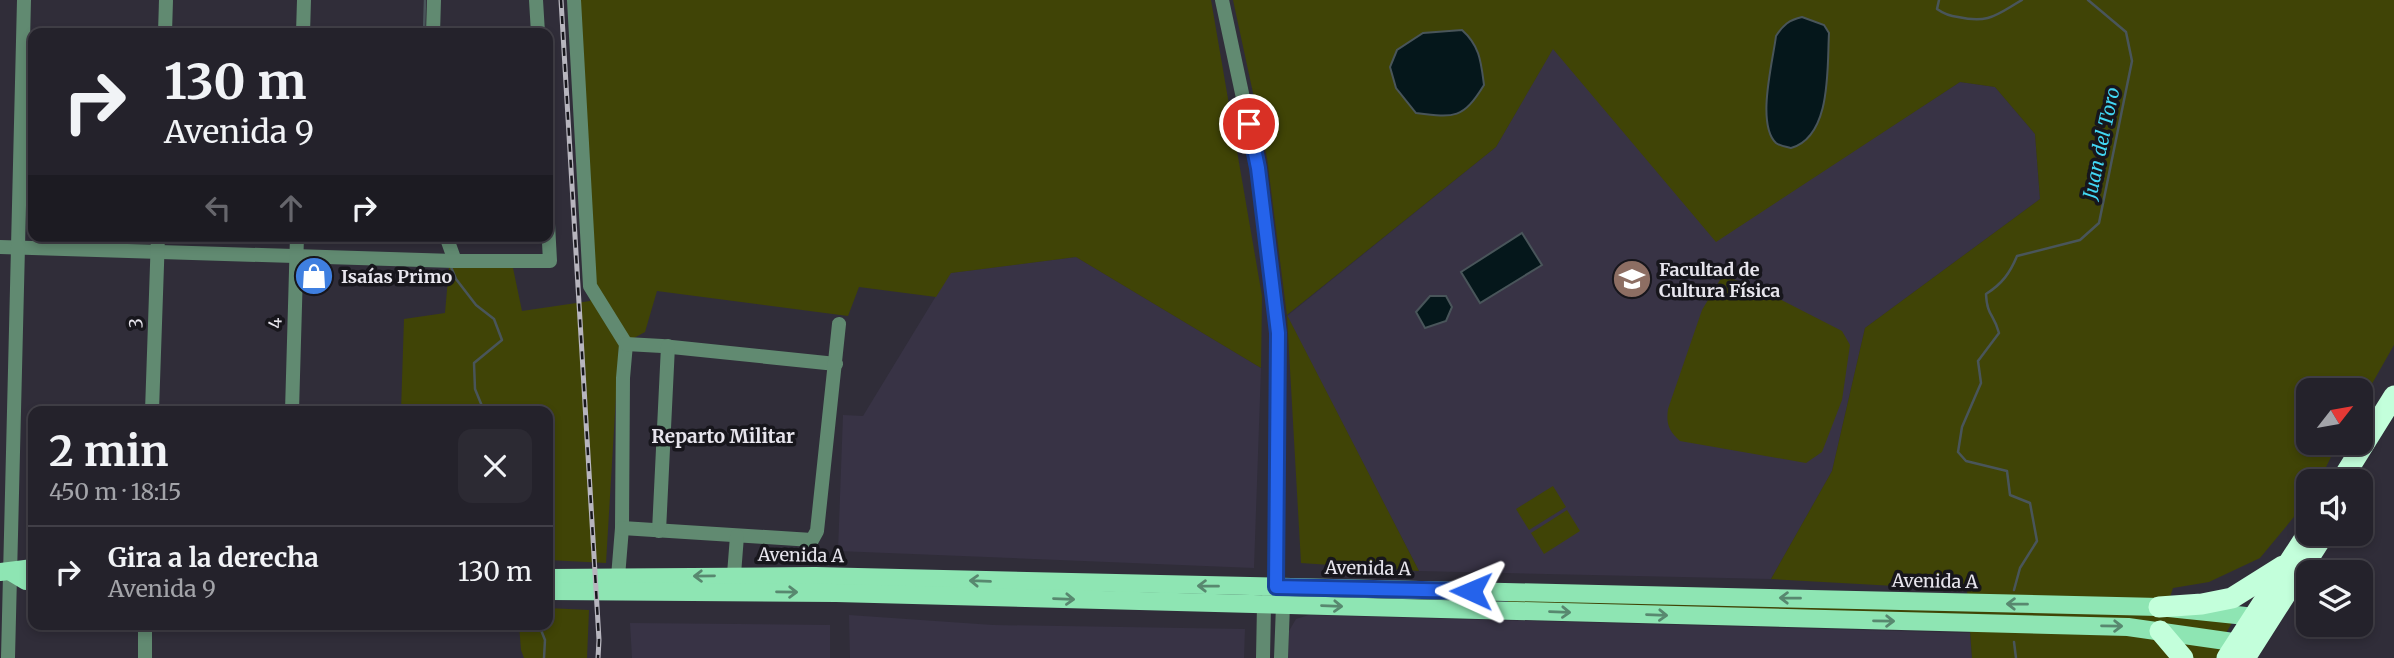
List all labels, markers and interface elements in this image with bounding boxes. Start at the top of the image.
text: 130 m [164,51,307,112]
icon: right [49,56,140,147]
water label: Juan del Toro [2077,85,2125,203]
pin [1219,94,1279,154]
icon: arrive [1230,105,1268,143]
text: Avenida 9 [164,112,314,152]
icon: left [199,189,237,227]
icon: ahead [272,189,310,227]
icon: right [345,189,383,227]
shop icon: Isaías Primo [293,255,335,297]
school or university icon: Facultad de Cultura Física [1611,258,1653,300]
place label: Facultad de Cultura Física [1659,258,1780,302]
place label: Isaías Primo [341,265,453,288]
street label: 3 [124,317,148,329]
street label: 4 [263,317,287,329]
north arrow [2296,378,2373,455]
map controls [2296,378,2373,637]
district label: Reparto Militar [651,424,795,448]
text: 2 min [49,425,169,477]
button: close [458,429,532,503]
button: sound [2296,469,2373,546]
text: 450 m · 18:15 [49,477,181,506]
text: Gira a la derecha [108,541,319,574]
street label: Avenida A [757,543,845,567]
icon: right [49,553,87,591]
position arrow [1434,554,1508,628]
text: 130 m [458,555,532,588]
street label: Avenida A [1324,556,1412,580]
button: layers [2296,560,2373,637]
one-way arrow [693,569,716,582]
street label: Avenida A [1891,569,1979,593]
text: Avenida 9 [108,574,216,603]
one-way arrow [969,574,992,587]
one-way arrow [1197,579,1220,592]
one-way arrow [776,585,799,599]
one-way arrow [1778,592,1801,605]
one-way arrow [1052,593,1075,606]
one-way arrow [2006,597,2029,610]
one-way arrow [1321,600,1344,613]
one-way arrow [1548,606,1571,619]
one-way arrow [1645,608,1668,622]
one-way arrow [1873,614,1896,628]
one-way arrow [2100,619,2123,633]

